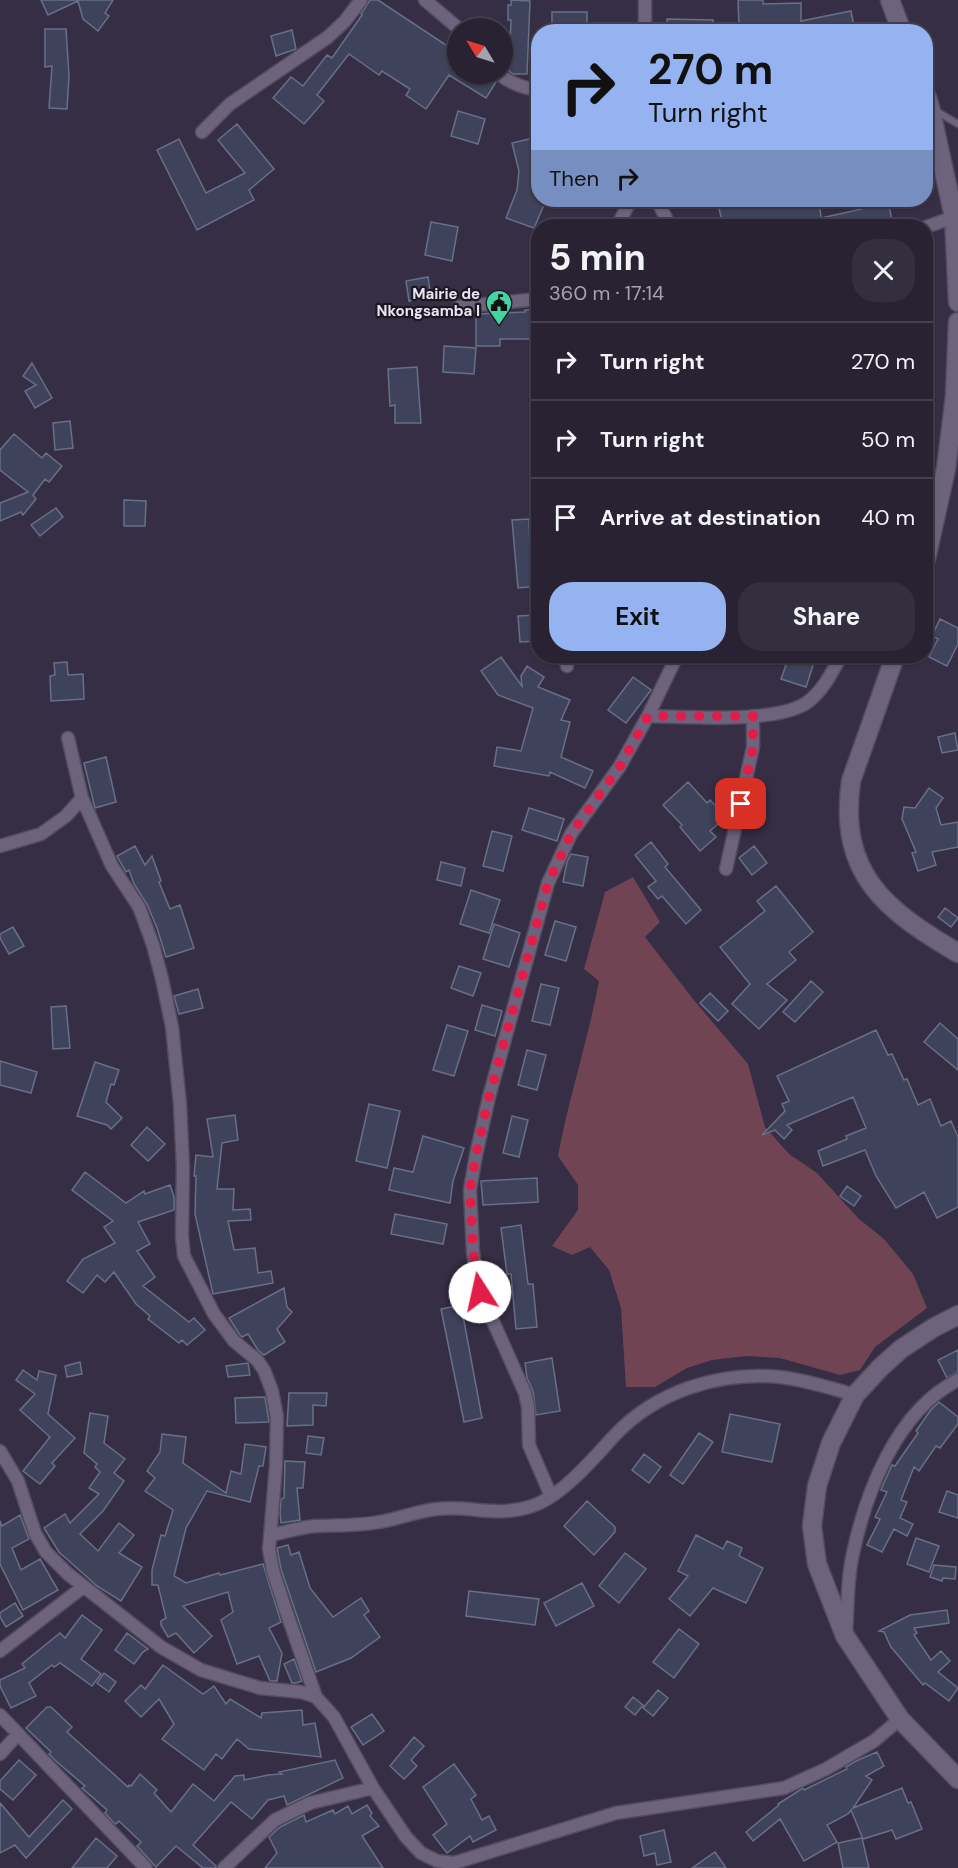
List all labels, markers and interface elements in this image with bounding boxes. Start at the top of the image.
north arrow [447,18,513,84]
map controls [447,18,513,84]
text: 270 m [648,42,773,97]
icon: right [549,48,627,126]
text: Turn right [648,95,768,130]
icon: right [611,162,644,195]
text: Then [549,164,599,193]
text: 5 min [549,234,646,281]
button: close [852,239,915,302]
text: 360 m · 17:14 [549,280,664,306]
place label: Mairie de Nkongsamba I [377,284,480,321]
public building icon: Mairie de Nkongsamba I [484,288,514,326]
icon: right [549,345,582,378]
text: Turn right [600,347,705,376]
text: 270 m [851,347,915,376]
icon: right [549,423,582,456]
text: Turn right [600,425,705,454]
text: 50 m [861,425,915,454]
icon: arrive [549,501,582,534]
text: Arrive at destination [600,503,821,532]
text: 40 m [861,503,915,532]
button: Exit [549,582,726,651]
button: Share [738,582,915,651]
pin [715,778,766,829]
icon: arrive [724,787,757,820]
position arrow [448,1260,512,1324]

